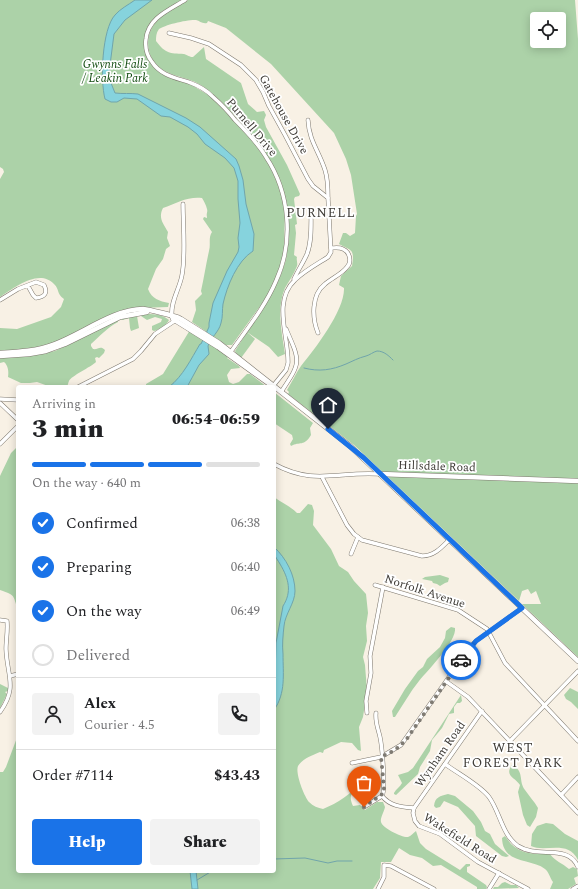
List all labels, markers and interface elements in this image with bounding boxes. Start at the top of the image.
map controls [530,12,566,48]
button: locate [530,12,566,48]
park label: Gwynns Falls / Leakin Park [81,55,148,88]
street label: Gatehouse Drive [254,71,313,158]
street label: Purnell Drive [221,94,282,161]
district label: PURNELL [286,203,356,223]
pin [311,388,345,429]
text: Arriving in [32,394,96,414]
icon: home [317,394,339,416]
text: 06:54–06:59 [172,408,260,431]
text: 3 min [32,409,104,449]
street label: Hillsdale Road [398,456,476,477]
text: On the way · 640 m [32,473,141,493]
icon: check [32,512,54,534]
text: Confirmed [66,512,138,535]
text: 06:38 [231,513,260,533]
icon: check [32,556,54,578]
text: Preparing [66,556,132,579]
text: 06:40 [231,557,260,577]
street label: Norfolk Avenue [382,569,468,614]
icon: check [32,600,54,622]
text: On the way [66,600,141,623]
text: 06:49 [231,601,260,621]
courier [441,640,481,680]
text: Delivered [66,644,130,667]
icon: car [450,649,472,671]
text: Alex [84,692,116,715]
button: person [32,693,74,735]
button: phone [218,693,260,735]
text: Courier · 4.5 [84,715,154,735]
street label: Wynham Road [410,717,471,792]
district label: WEST FOREST PARK [463,738,563,773]
text: Order #7114 [32,764,113,787]
text: $43.43 [214,764,260,787]
pin [347,766,381,807]
icon: bag [353,772,375,794]
street label: Wakefield Road [419,808,500,869]
button: Help [32,819,142,865]
button: Share [150,819,260,865]

